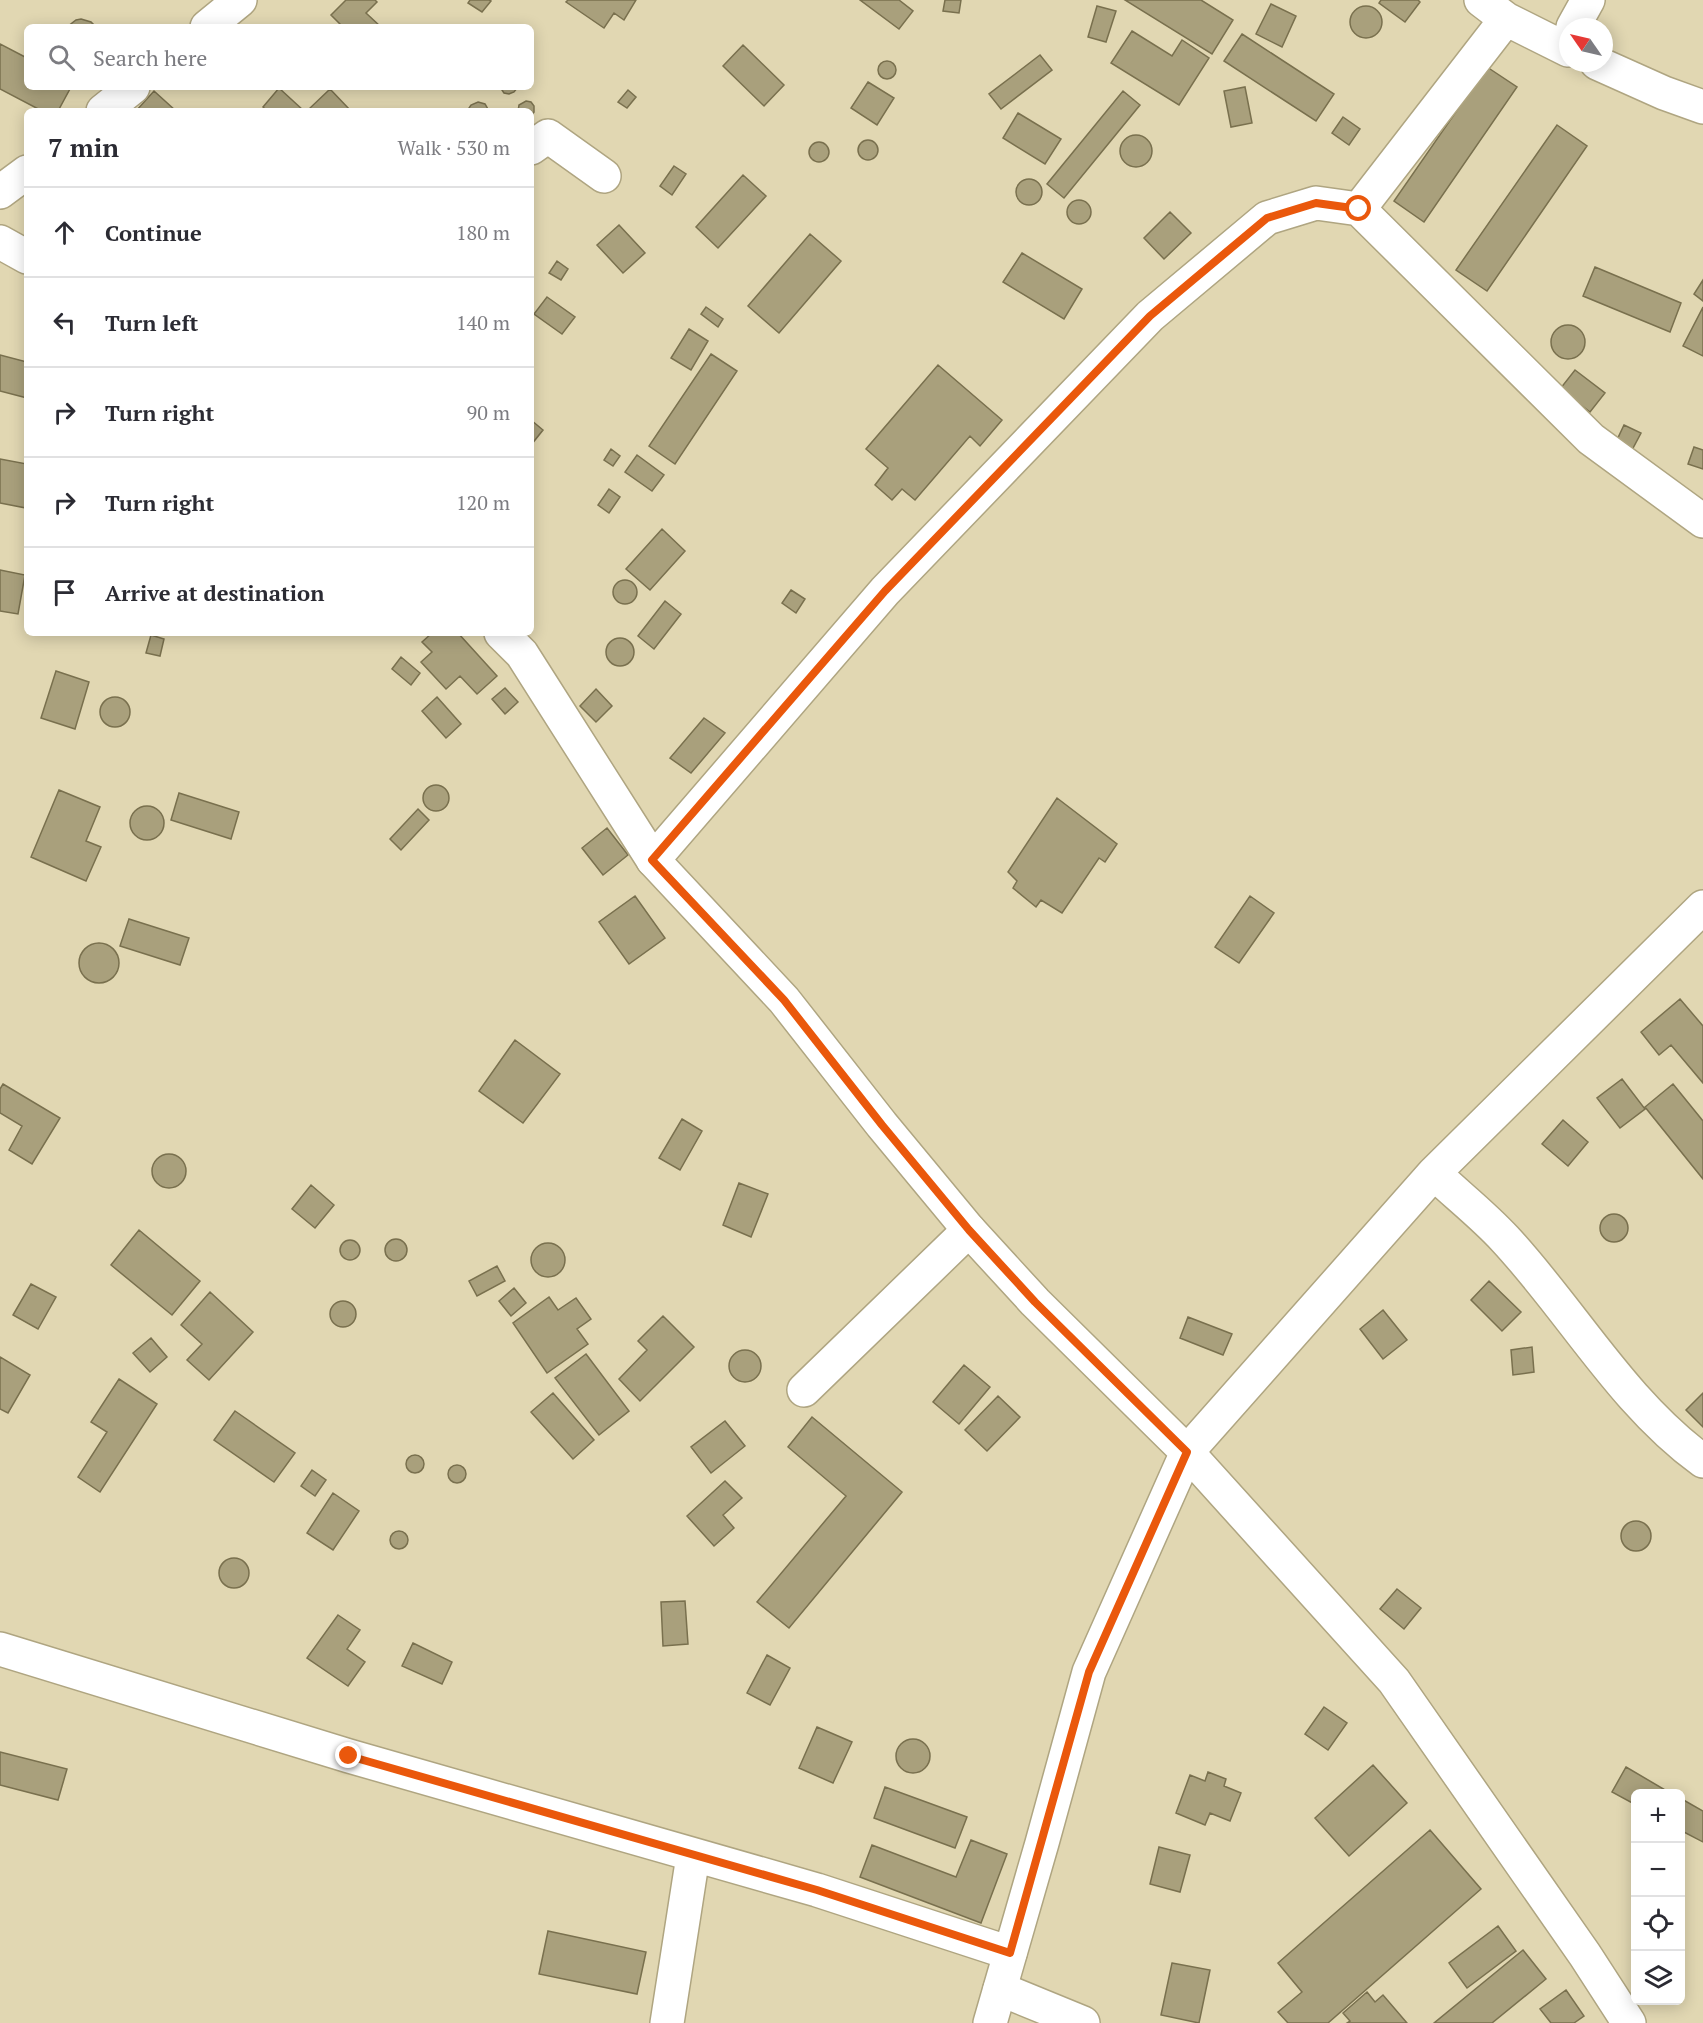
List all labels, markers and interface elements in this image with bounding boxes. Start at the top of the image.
north arrow [1559,18,1613,72]
search box [24,24,534,90]
icon: search [45,41,78,74]
text: Search here [93,43,207,72]
text: 7 min [48,130,119,164]
text: Walk · 530 m [398,134,510,161]
route start [1345,195,1371,221]
icon: ahead [48,216,81,249]
text: Continue [105,218,202,247]
text: 180 m [456,219,510,246]
icon: left [48,306,81,339]
text: Turn left [105,308,198,337]
text: 140 m [456,309,510,336]
icon: right [48,396,81,429]
text: Turn right [105,398,214,427]
text: 90 m [467,399,510,426]
icon: right [48,486,81,519]
text: Turn right [105,488,214,517]
text: 120 m [456,489,510,516]
icon: arrive [48,576,81,609]
text: Arrive at destination [105,578,324,607]
route end [335,1742,361,1768]
map controls [1631,1789,1685,2005]
button: + [1631,1789,1685,1843]
button: − [1631,1843,1685,1897]
button: locate [1631,1897,1685,1951]
button: layers [1631,1951,1685,2005]

